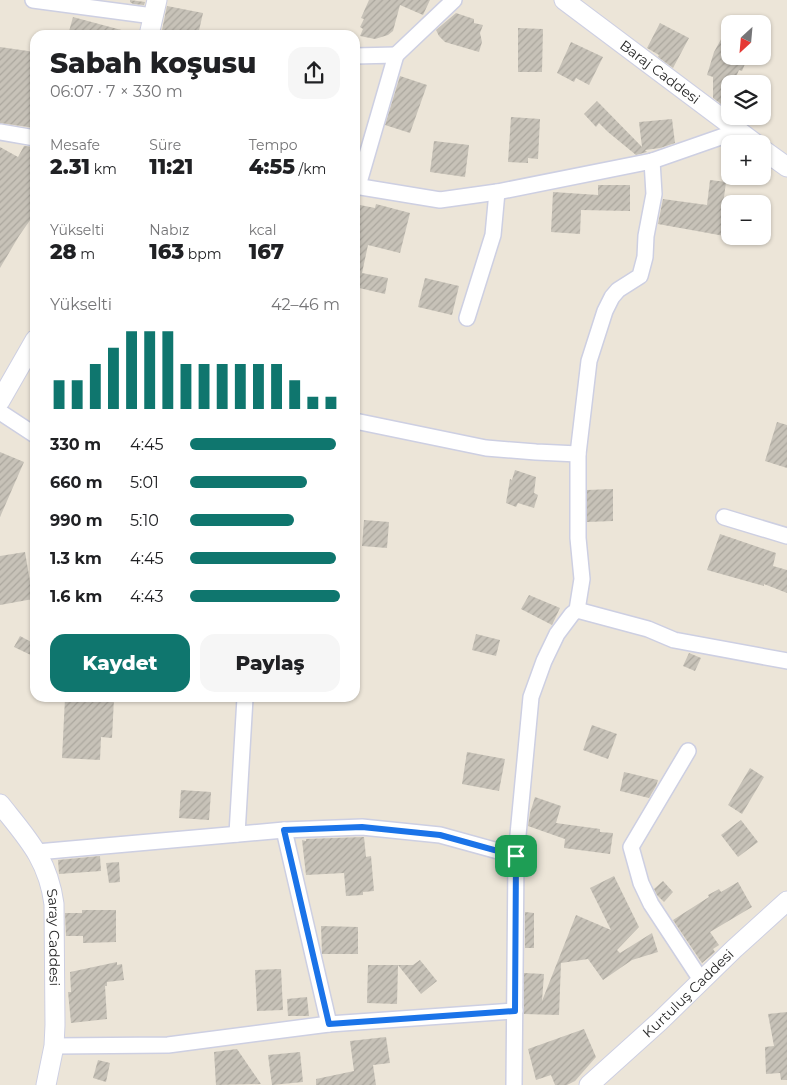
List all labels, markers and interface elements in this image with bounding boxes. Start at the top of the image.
north arrow [721,15,771,65]
map controls [721,15,771,245]
street label: Baraj Caddesi [616,36,704,108]
text: Sabah koşusu [50,46,256,80]
button: share [288,47,340,99]
button: layers [721,75,771,125]
text: 06:07 · 7 × 330 m [50,82,183,101]
button: + [721,135,771,185]
text: Mesafe [50,136,100,154]
text: Süre [149,136,181,154]
text: Tempo [249,136,298,154]
text: 2.31 [50,154,90,179]
text: 11:21 [149,154,193,179]
text: 4:55 [249,154,295,179]
text: km [90,160,117,178]
text: /km [295,160,326,178]
button: − [721,195,771,245]
text: Yükselti [50,221,104,239]
text: Nabız [149,221,189,239]
text: kcal [249,221,277,239]
text: 28 [50,239,77,264]
text: 163 [149,239,184,264]
text: 167 [249,239,284,264]
text: m [77,245,95,263]
text: bpm [184,245,222,263]
text: Yükselti [50,295,112,314]
text: 42–46 m [271,295,340,314]
text: 330 m [50,435,101,454]
text: 4:45 [130,435,164,454]
text: 660 m [50,473,103,492]
text: 5:01 [130,473,159,492]
text: 990 m [50,511,103,530]
text: 5:10 [130,511,159,530]
text: 1.3 km [50,549,102,568]
text: 4:45 [130,549,164,568]
text: 1.6 km [50,587,102,606]
text: 4:43 [130,587,163,606]
button: Kaydet [50,634,190,692]
button: Paylaş [200,634,340,692]
pin [495,835,537,877]
icon: arrive [502,842,530,870]
street label: Saray Caddesi [42,887,64,986]
street label: Kurtuluş Caddesi [639,945,738,1042]

